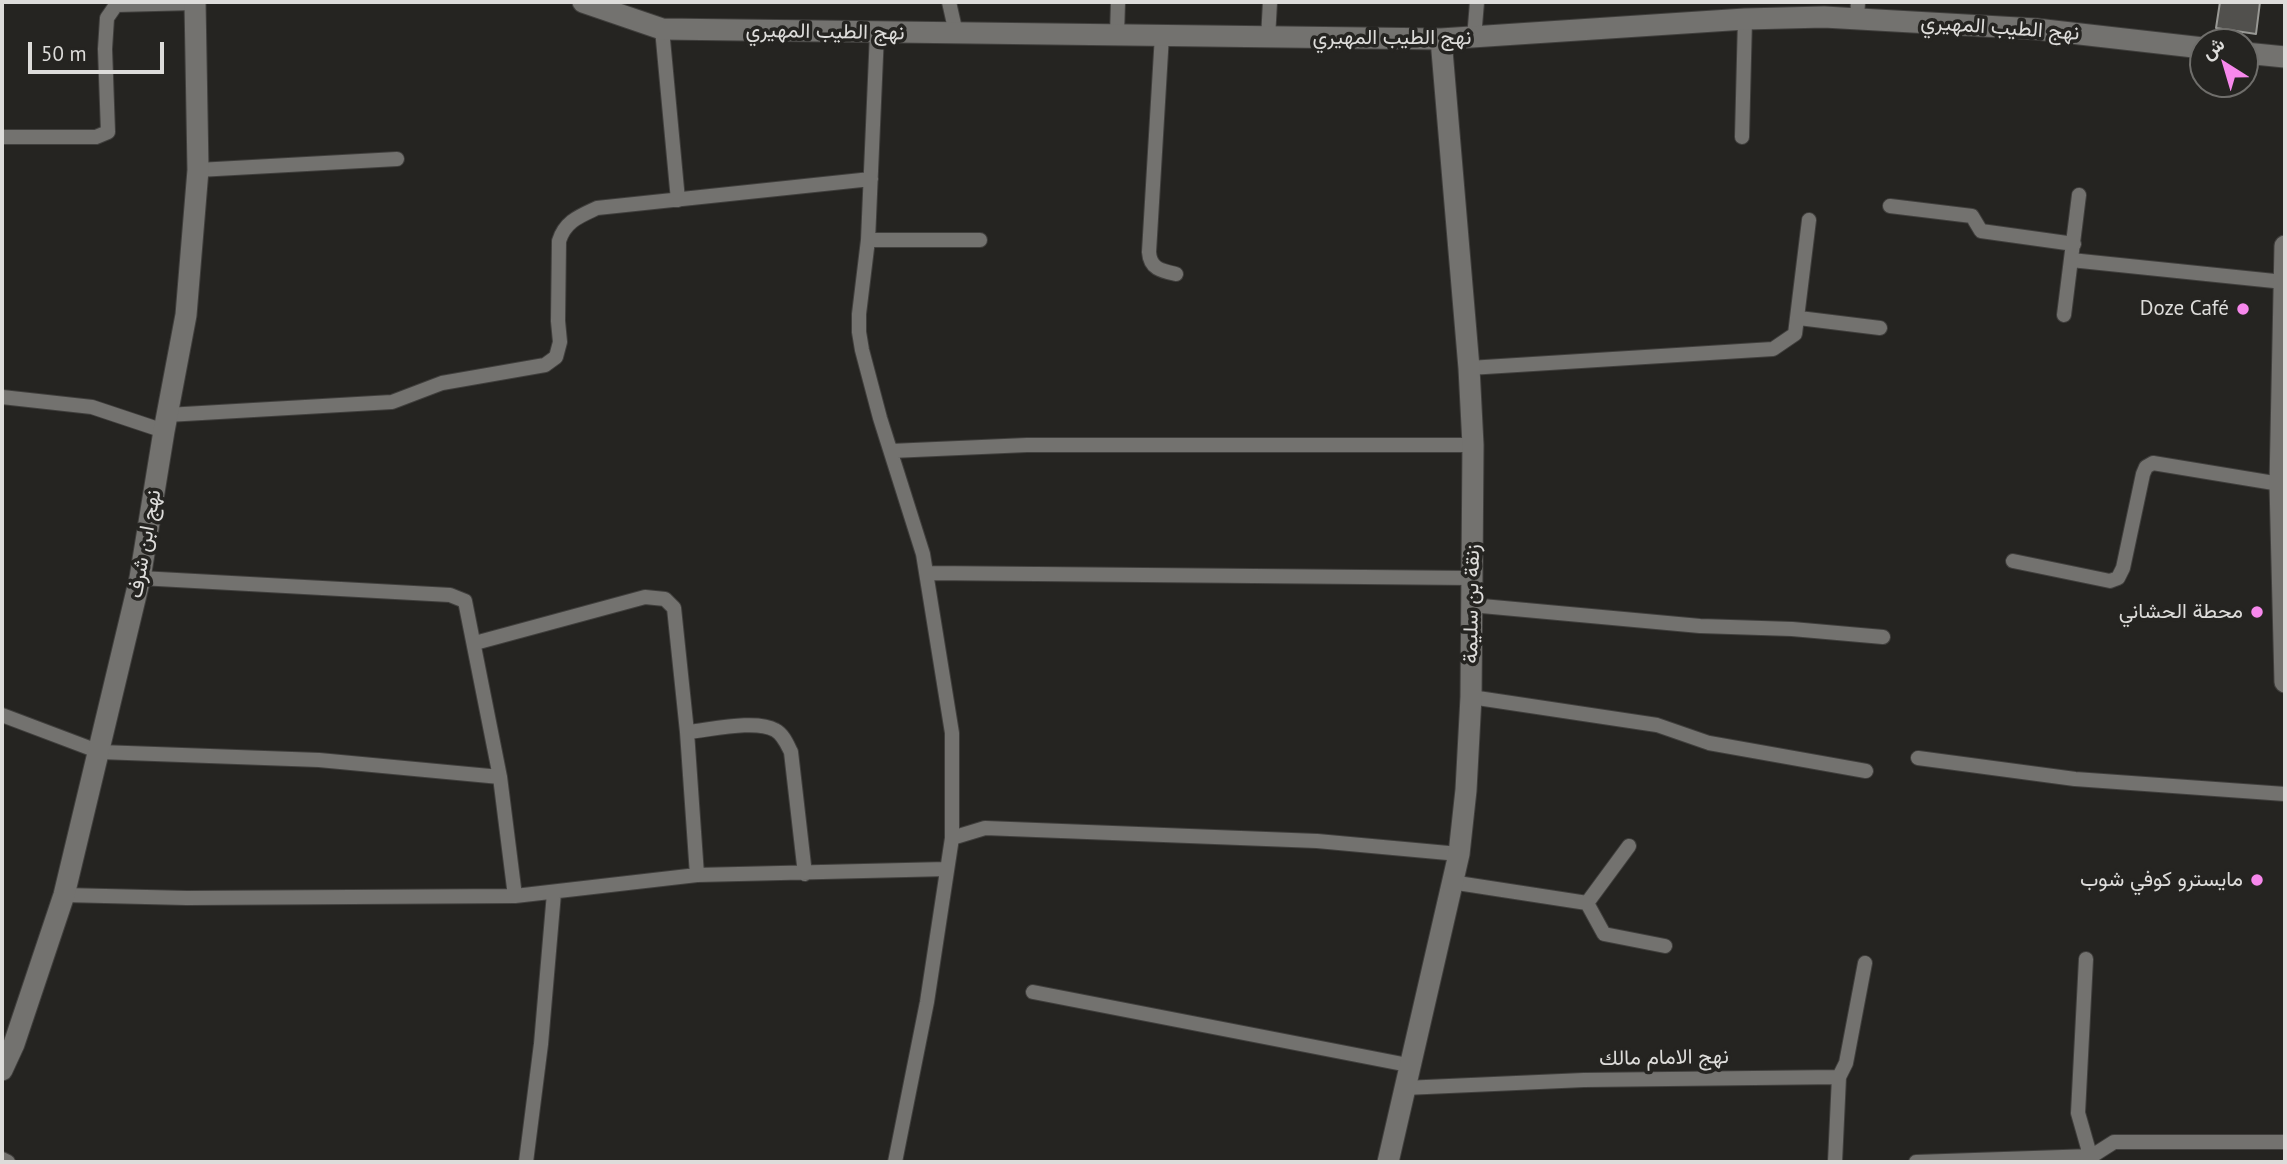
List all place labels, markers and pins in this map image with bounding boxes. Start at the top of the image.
place label: Doze Café [2140,296,2229,322]
marker: Doze Café [2235,301,2251,317]
place label: محطة الحشاني [2119,599,2243,625]
marker: محطة الحشاني [2249,604,2265,620]
place label: مايسترو كوفي شوب [2080,867,2243,893]
marker: مايسترو كوفي شوب [2249,872,2265,888]

